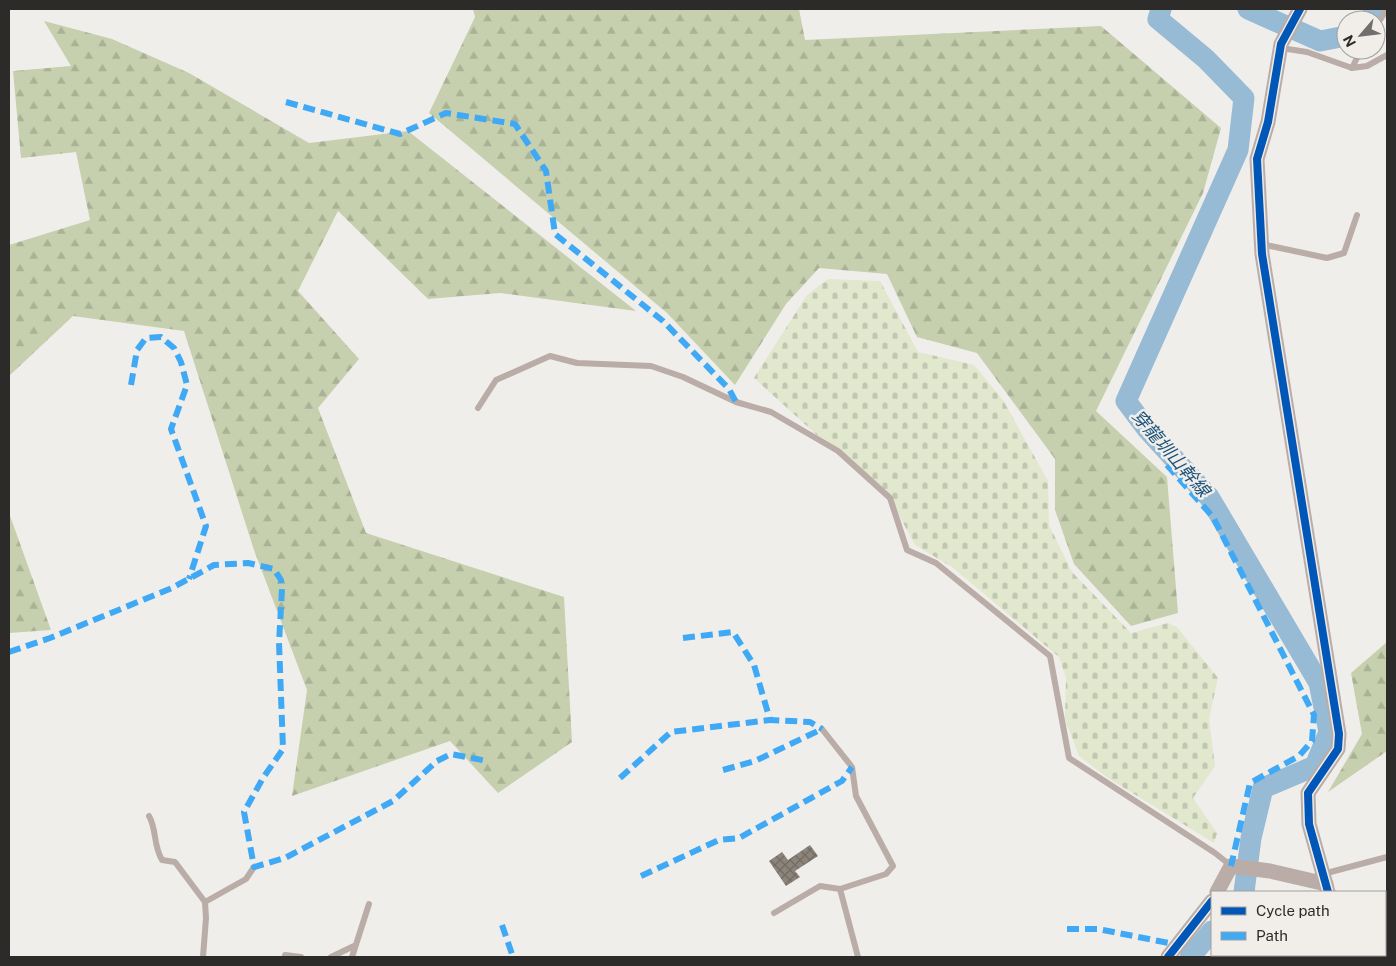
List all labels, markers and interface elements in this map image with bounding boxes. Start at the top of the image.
north arrow [1336,10,1386,60]
text: N [1340,33,1359,50]
water label: 穿龍圳山幹線 [1128,405,1216,502]
legend [1211,891,1386,956]
text: Cycle path [1256,902,1330,919]
text: Path [1256,927,1288,944]

